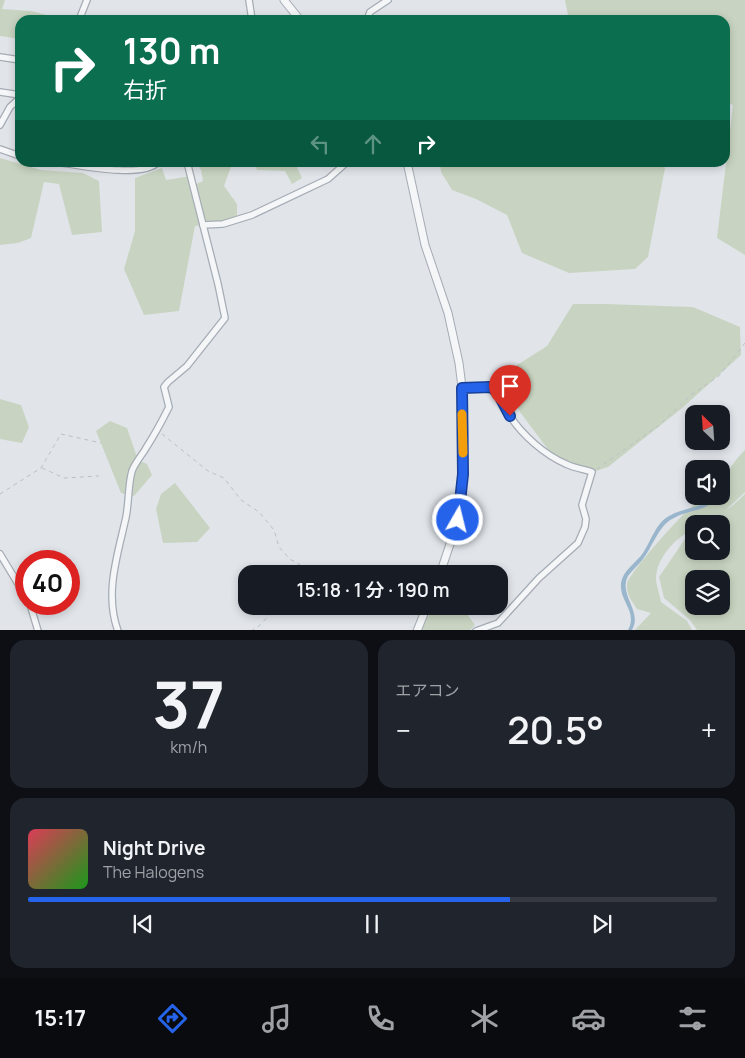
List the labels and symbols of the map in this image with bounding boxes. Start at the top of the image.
pin [489,365,531,416]
north arrow [685,405,730,450]
position arrow [431,493,483,545]
speed limit sign: 40 [15,550,80,615]

